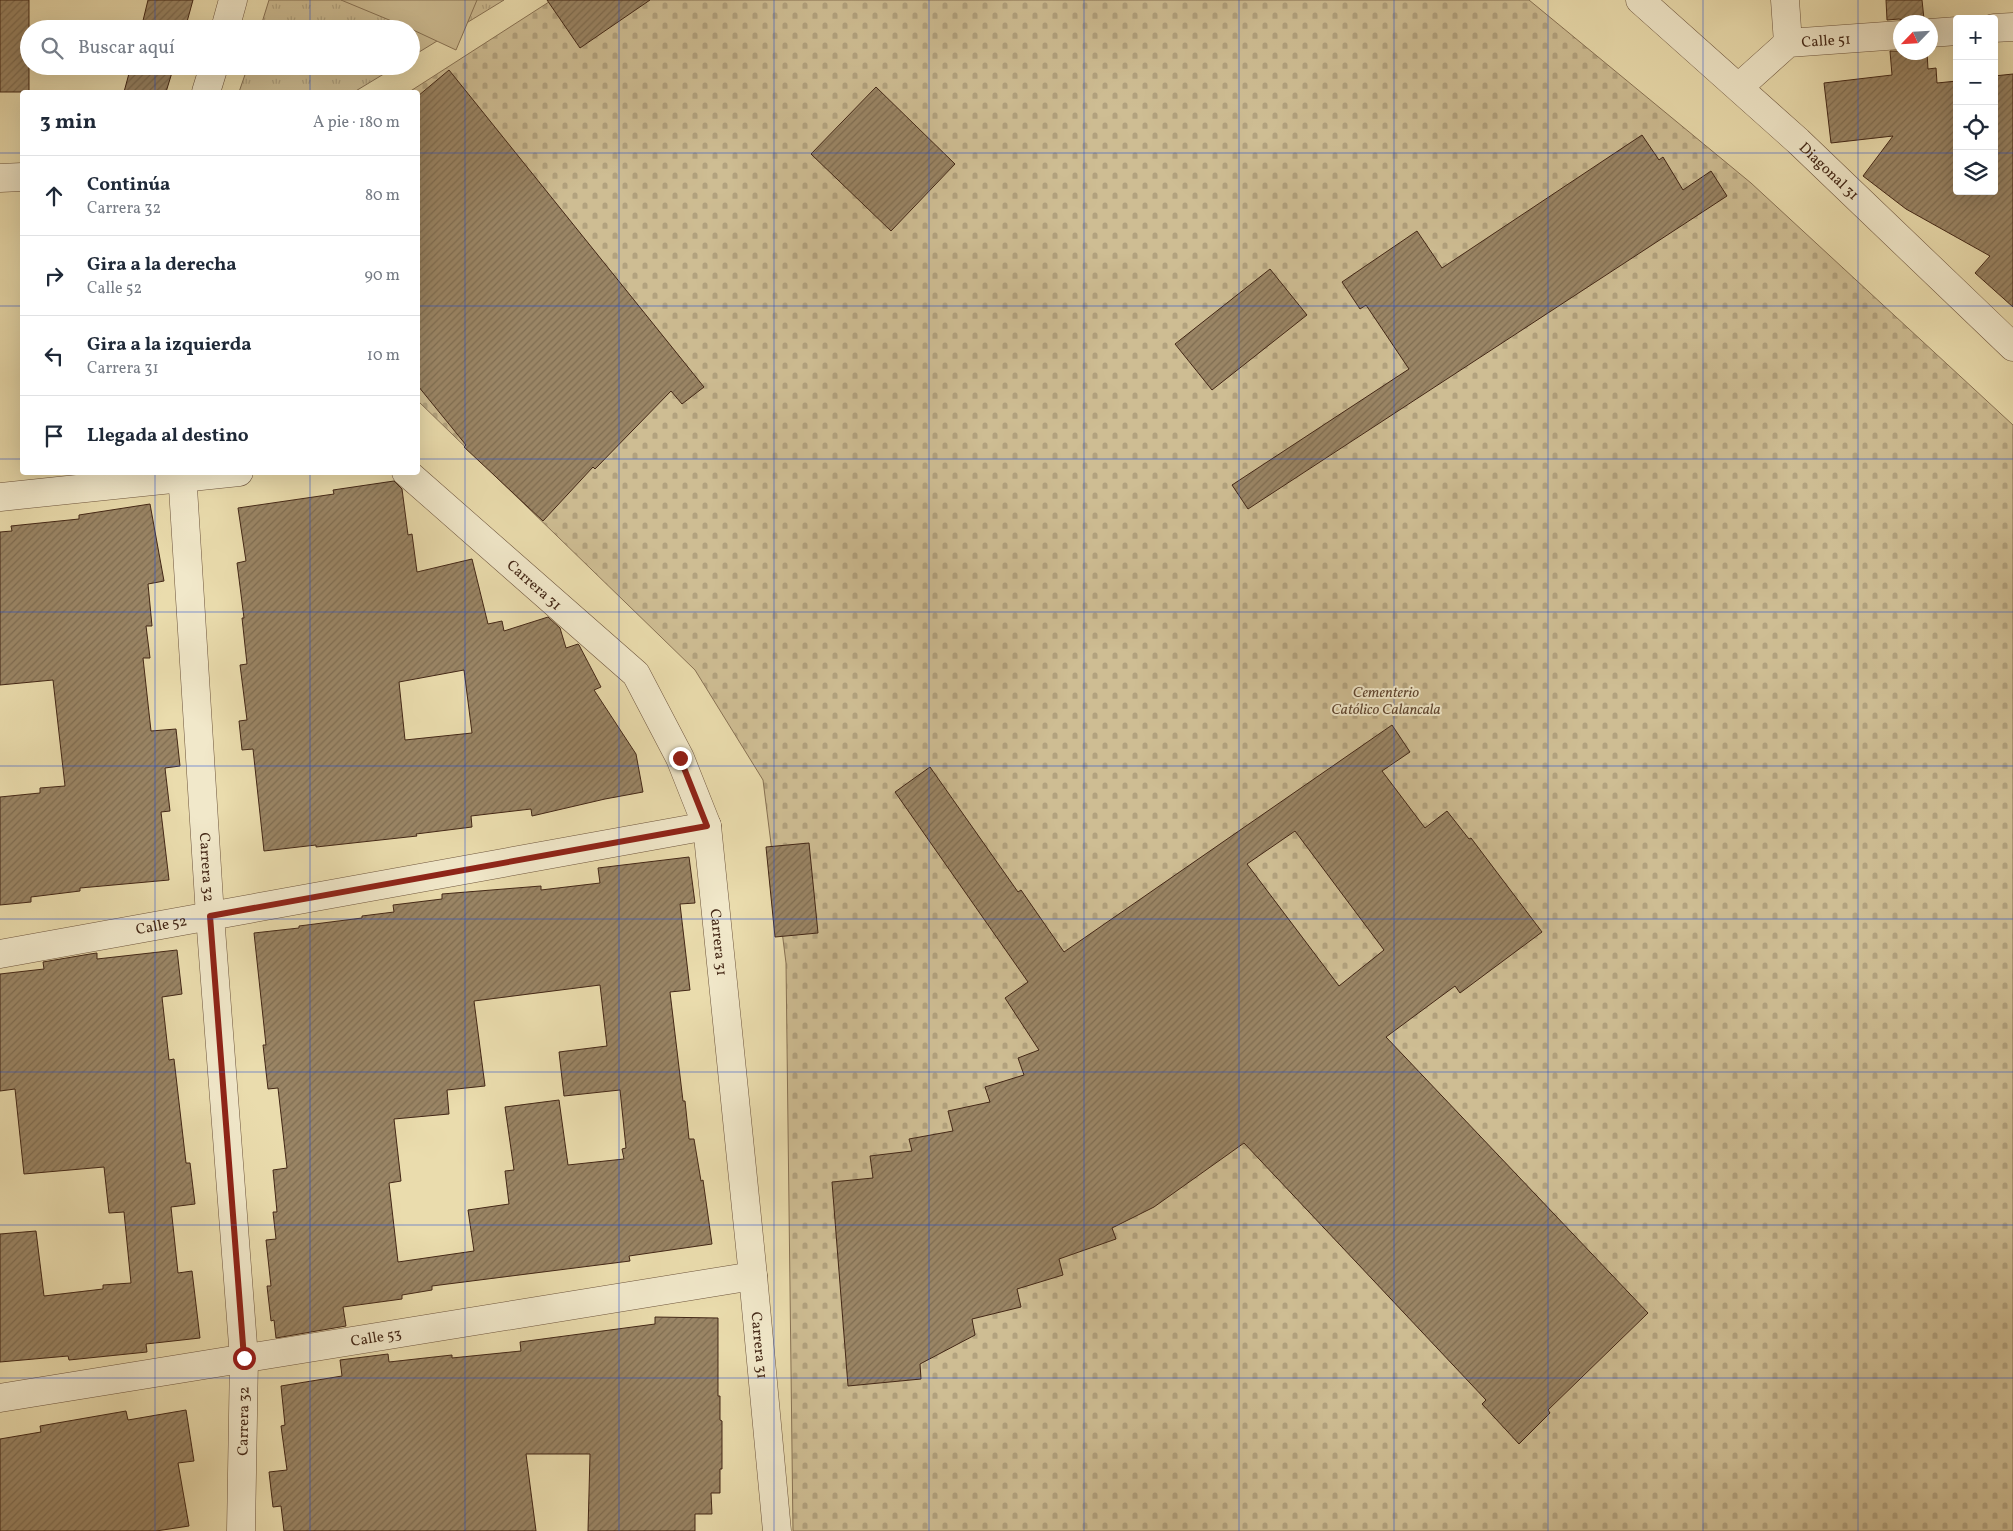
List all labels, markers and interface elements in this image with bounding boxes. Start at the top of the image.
north arrow [1893,15,1938,60]
map controls [1953,15,1998,195]
button: + [1953,15,1998,60]
search box [20,20,420,75]
street label: Calle 51 [1801,30,1852,54]
icon: search [38,34,66,62]
text: Buscar aquí [78,35,175,61]
button: − [1953,60,1998,105]
button: locate [1953,105,1998,150]
text: 3 min [40,108,96,137]
text: A pie · 180 m [313,112,400,134]
street label: Diagonal 31 [1793,138,1863,206]
button: layers [1953,150,1998,195]
text: Continúa [87,172,170,198]
icon: ahead [40,182,68,210]
text: 80 m [365,185,400,207]
text: Carrera 32 [87,198,161,220]
text: Gira a la derecha [87,252,237,278]
icon: right [40,262,68,290]
text: 90 m [364,265,400,287]
text: Calle 52 [87,278,142,300]
text: Gira a la izquierda [87,332,252,358]
icon: left [40,342,68,370]
text: 10 m [367,345,400,367]
text: Carrera 31 [87,358,159,380]
icon: arrive [40,422,68,450]
text: Llegada al destino [87,423,249,449]
street label: Carrera 31 [501,556,566,616]
park label: Cementerio Católico Calancala [1331,683,1441,721]
route end [669,747,692,770]
street label: Carrera 32 [193,832,218,903]
street label: Carrera 31 [704,908,731,977]
street label: Calle 52 [134,911,189,941]
street label: Carrera 31 [744,1311,772,1380]
street label: Calle 53 [349,1324,403,1353]
route start [233,1347,256,1370]
street label: Carrera 32 [233,1386,256,1456]

